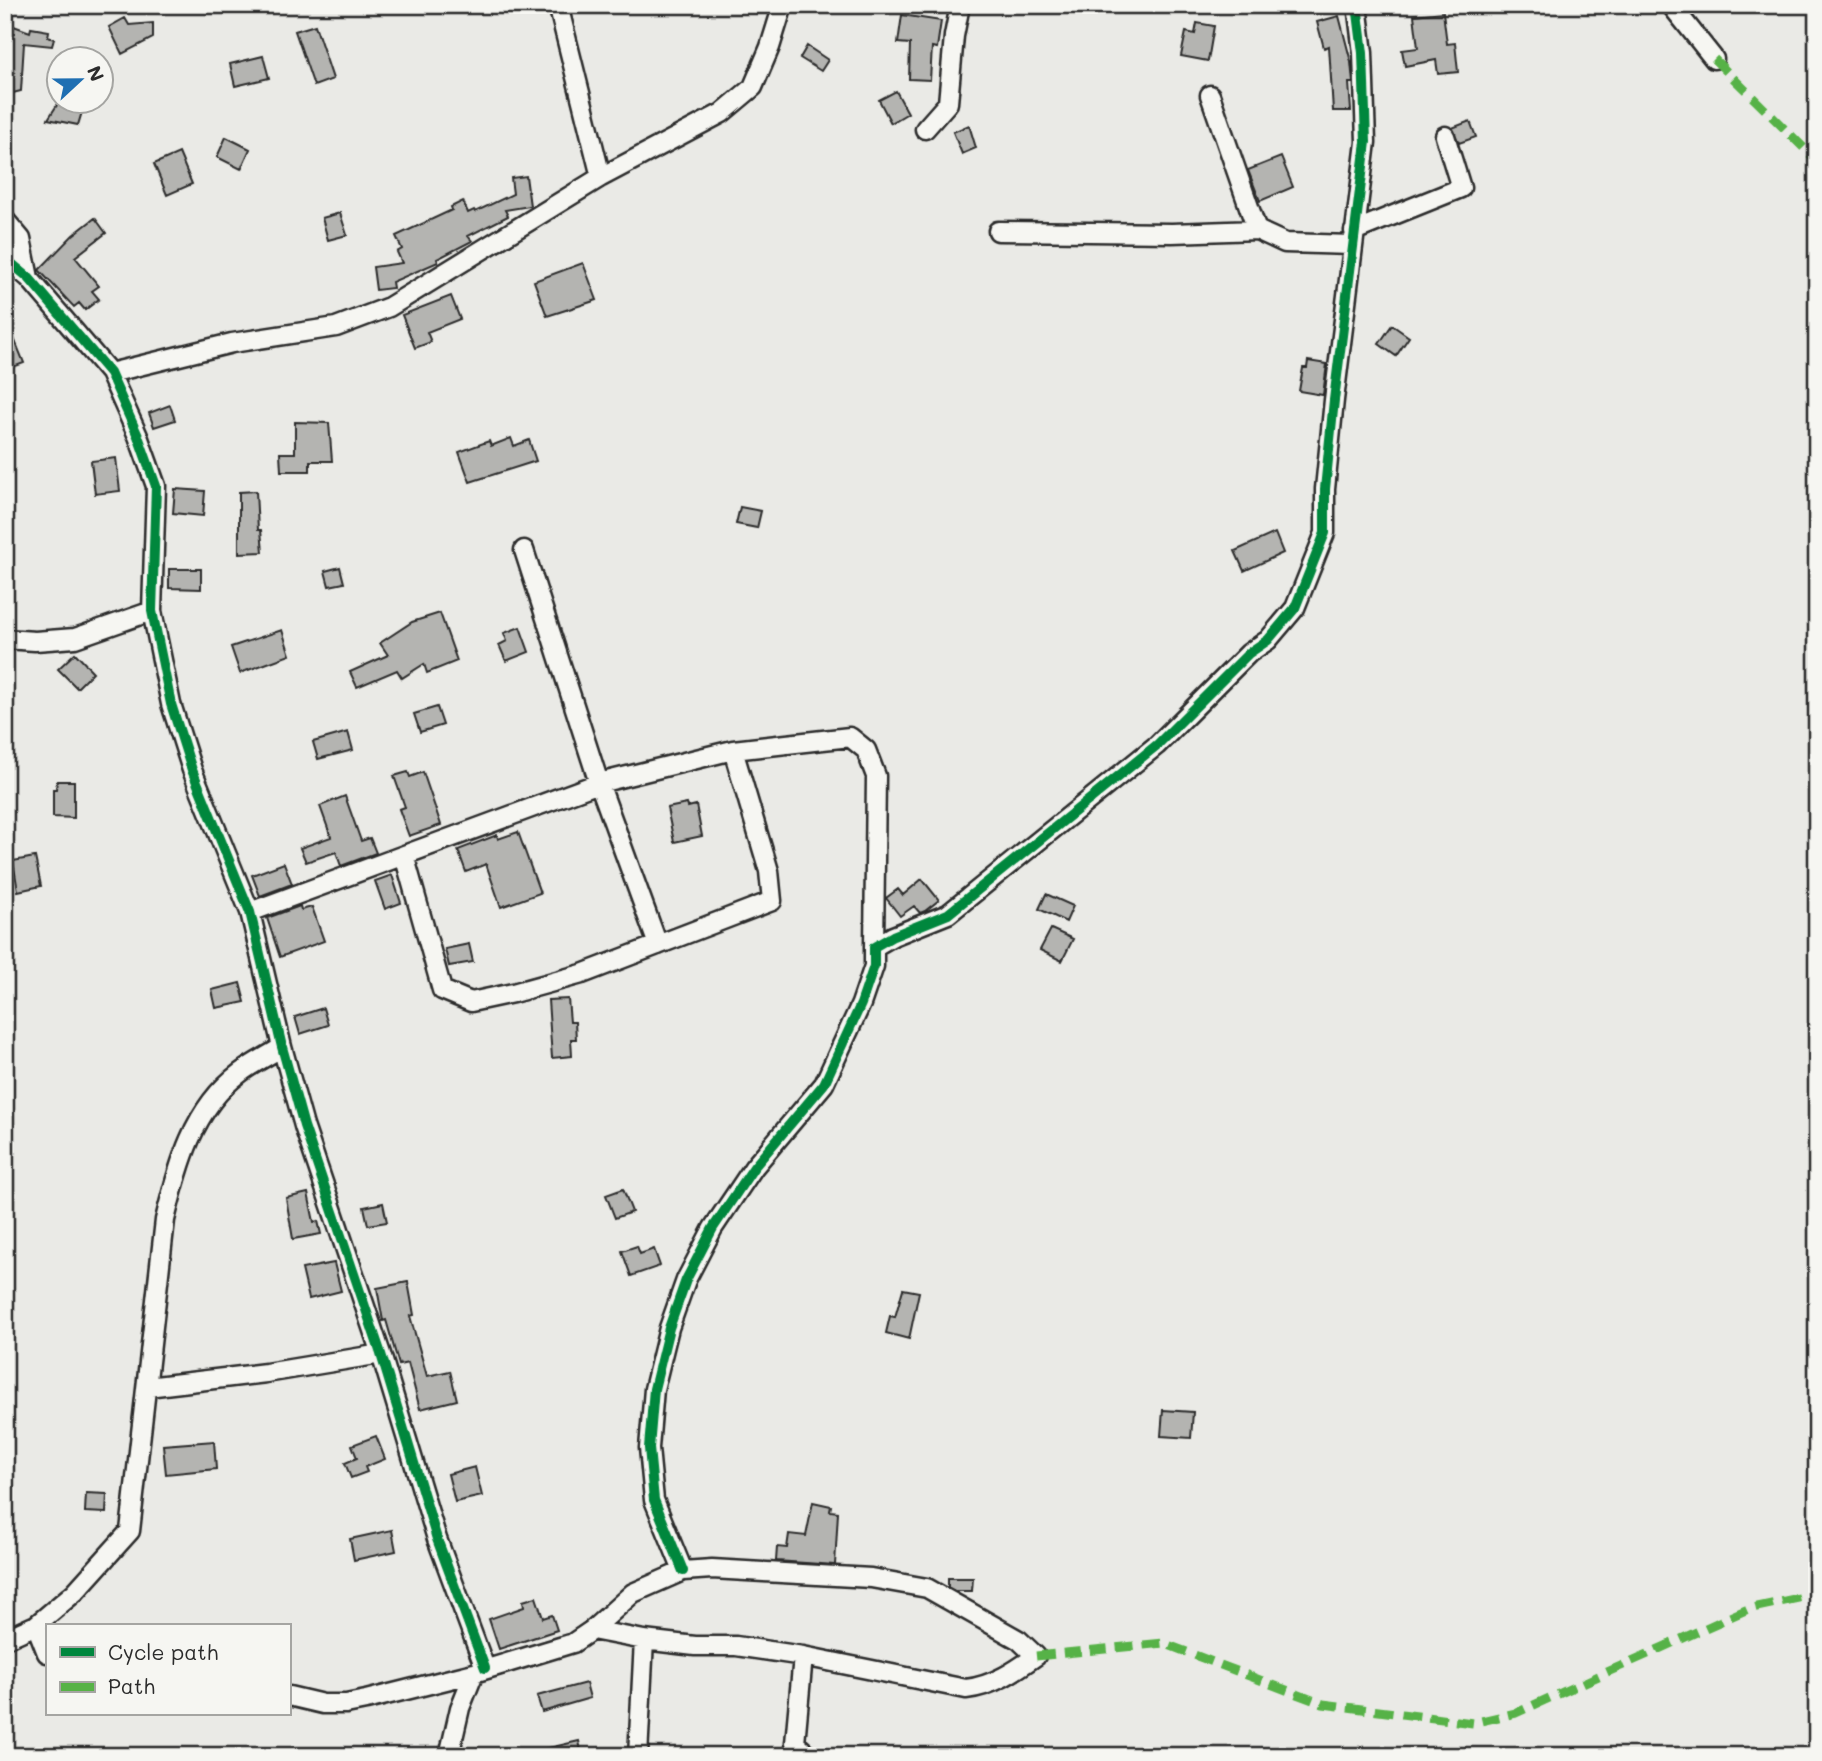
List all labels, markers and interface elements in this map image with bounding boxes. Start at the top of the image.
north arrow [46,46,116,116]
text: N [82,62,111,85]
legend [46,1624,290,1716]
text: Cycle path [108,1638,218,1665]
text: Path [108,1672,155,1699]

